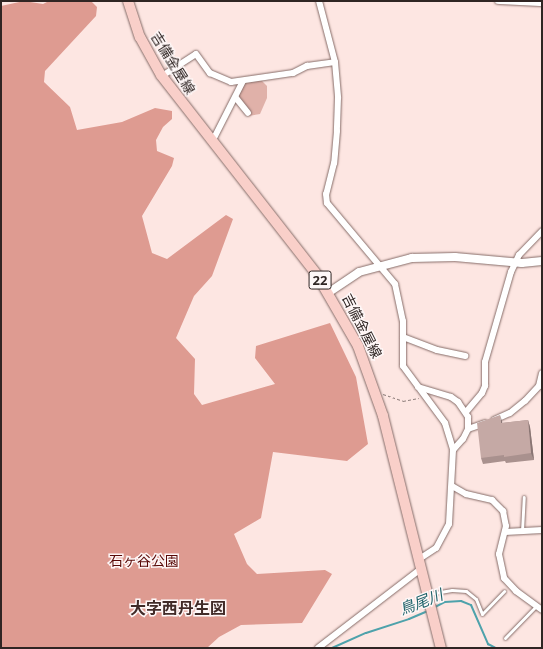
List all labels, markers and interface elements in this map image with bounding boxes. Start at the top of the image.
street label: 吉備金屋線 [147,29,199,97]
road number: 22 [308,269,332,291]
street label: 吉備金屋線 [339,291,385,361]
park label: 石ヶ谷公園 [109,553,179,569]
water label: 鳥尾川 [397,586,445,618]
district label: 大字西丹生図 [130,598,226,618]

